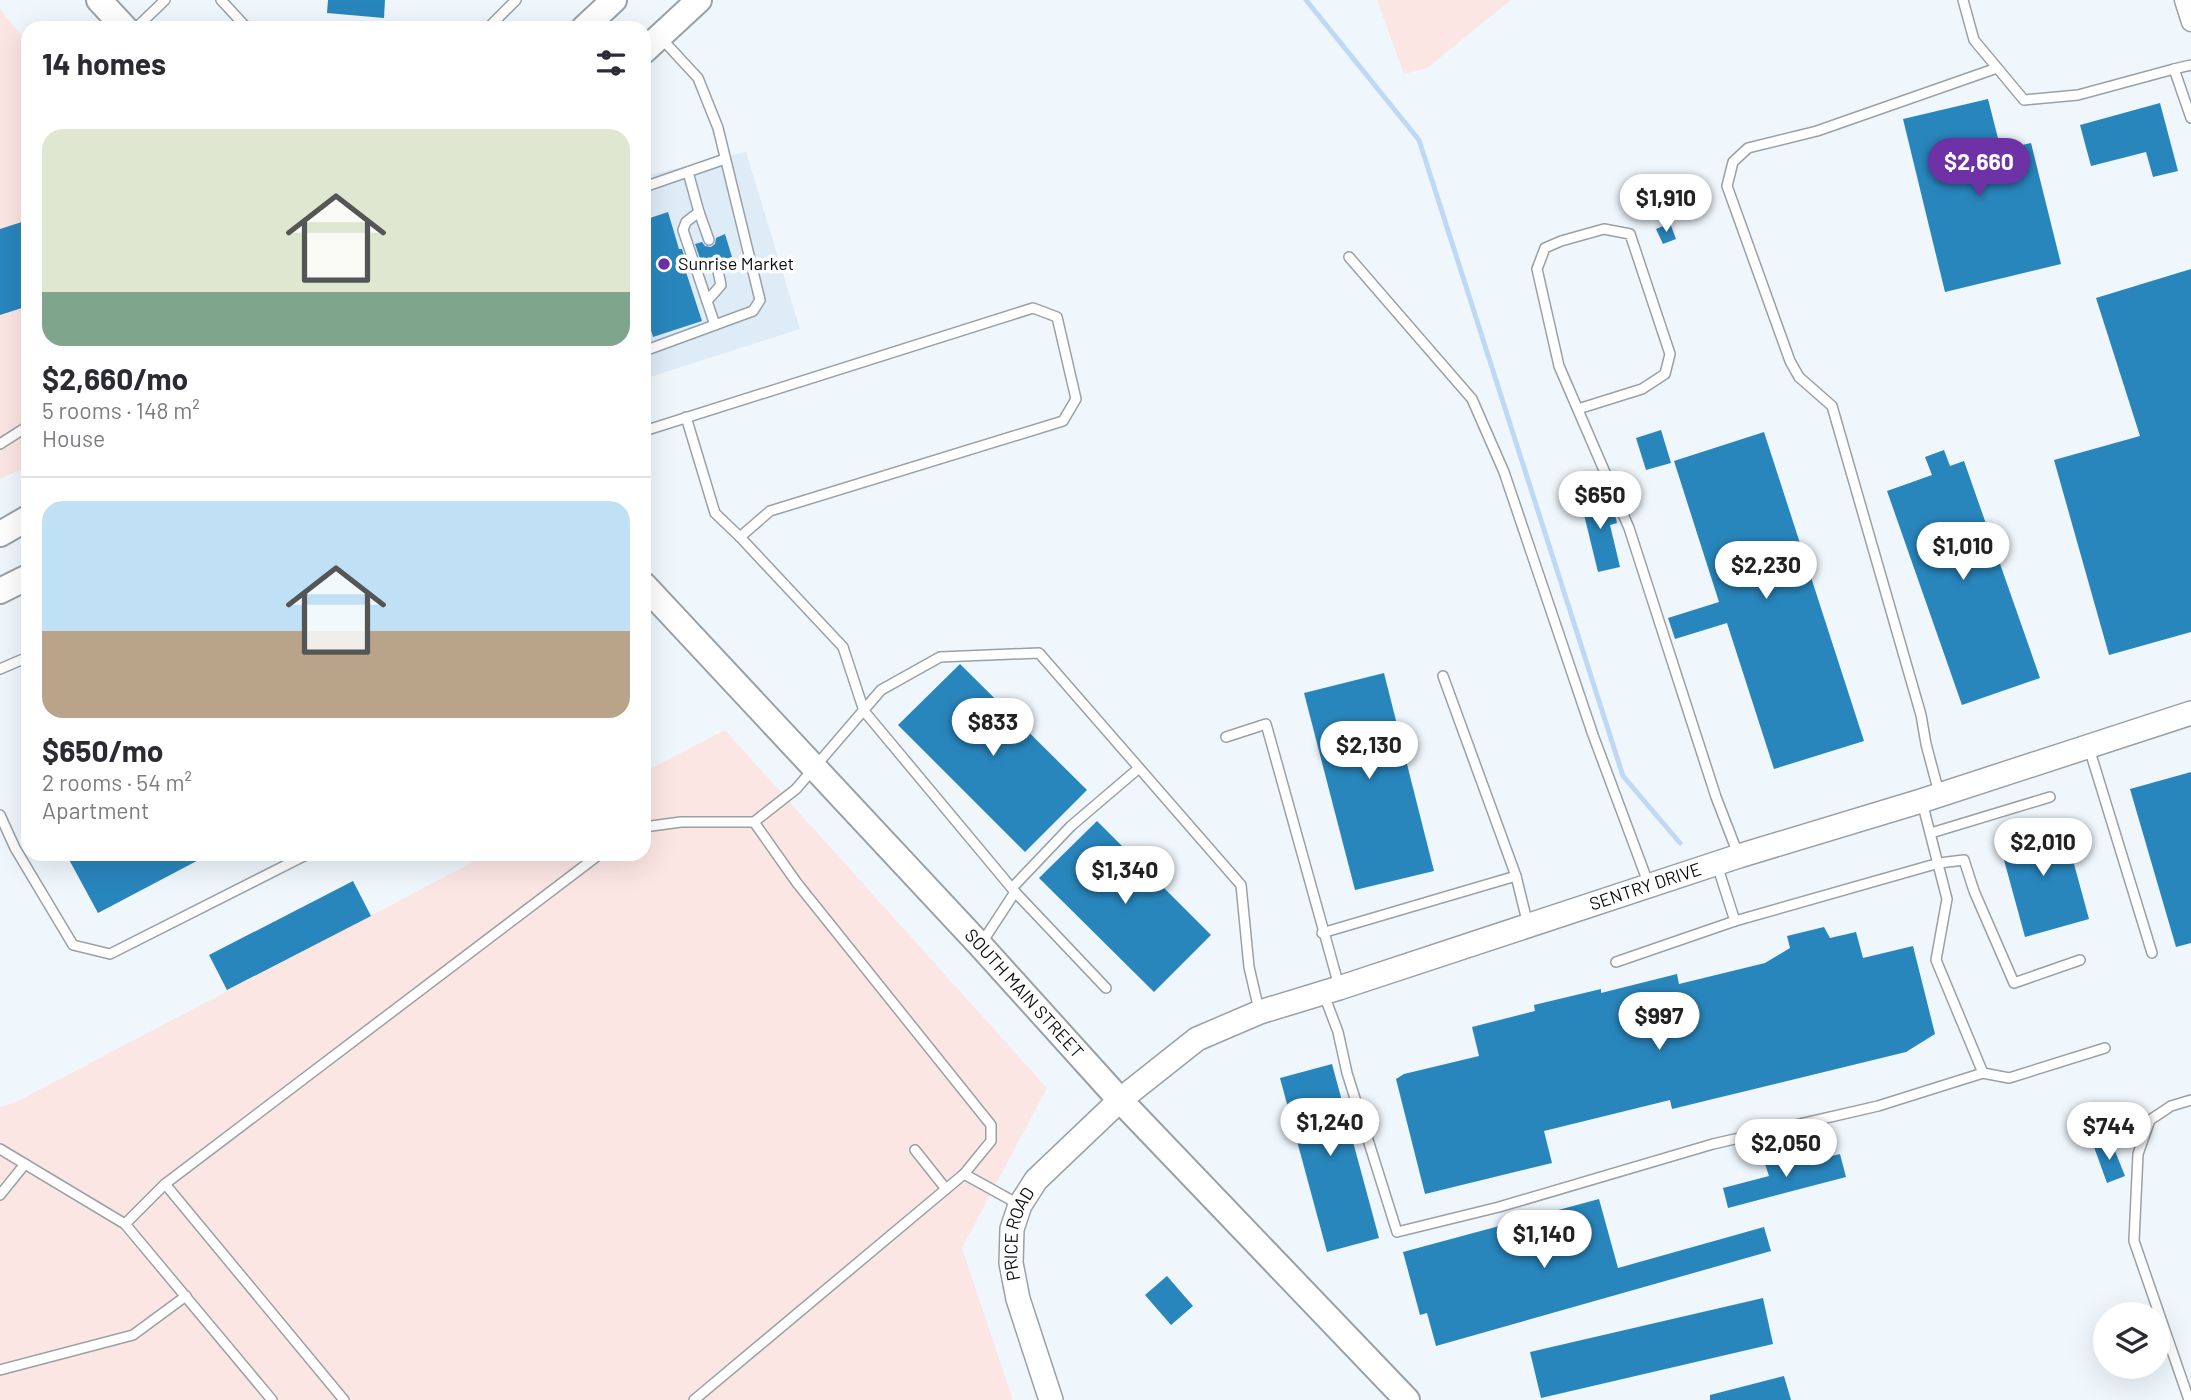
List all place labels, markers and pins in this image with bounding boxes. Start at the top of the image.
pin: $2,660 [1922,138,2036,198]
pin: $1,910 [1609,174,1723,234]
place label: Sunrise Market [678,252,794,274]
marker: Sunrise Market [656,256,672,272]
pin: $650 [1559,472,1641,531]
pin: $1,010 [1906,522,2020,582]
pin: $2,230 [1709,542,1823,601]
pin: $833 [952,698,1034,758]
pin: $2,130 [1312,722,1426,781]
pin: $2,010 [1986,818,2100,878]
pin: $1,340 [1068,846,1182,906]
pin: $997 [1618,992,1700,1052]
pin: $1,240 [1273,1098,1387,1158]
pin: $744 [2068,1102,2150,1162]
pin: $2,050 [1729,1120,1843,1179]
pin: $1,140 [1487,1210,1601,1270]

